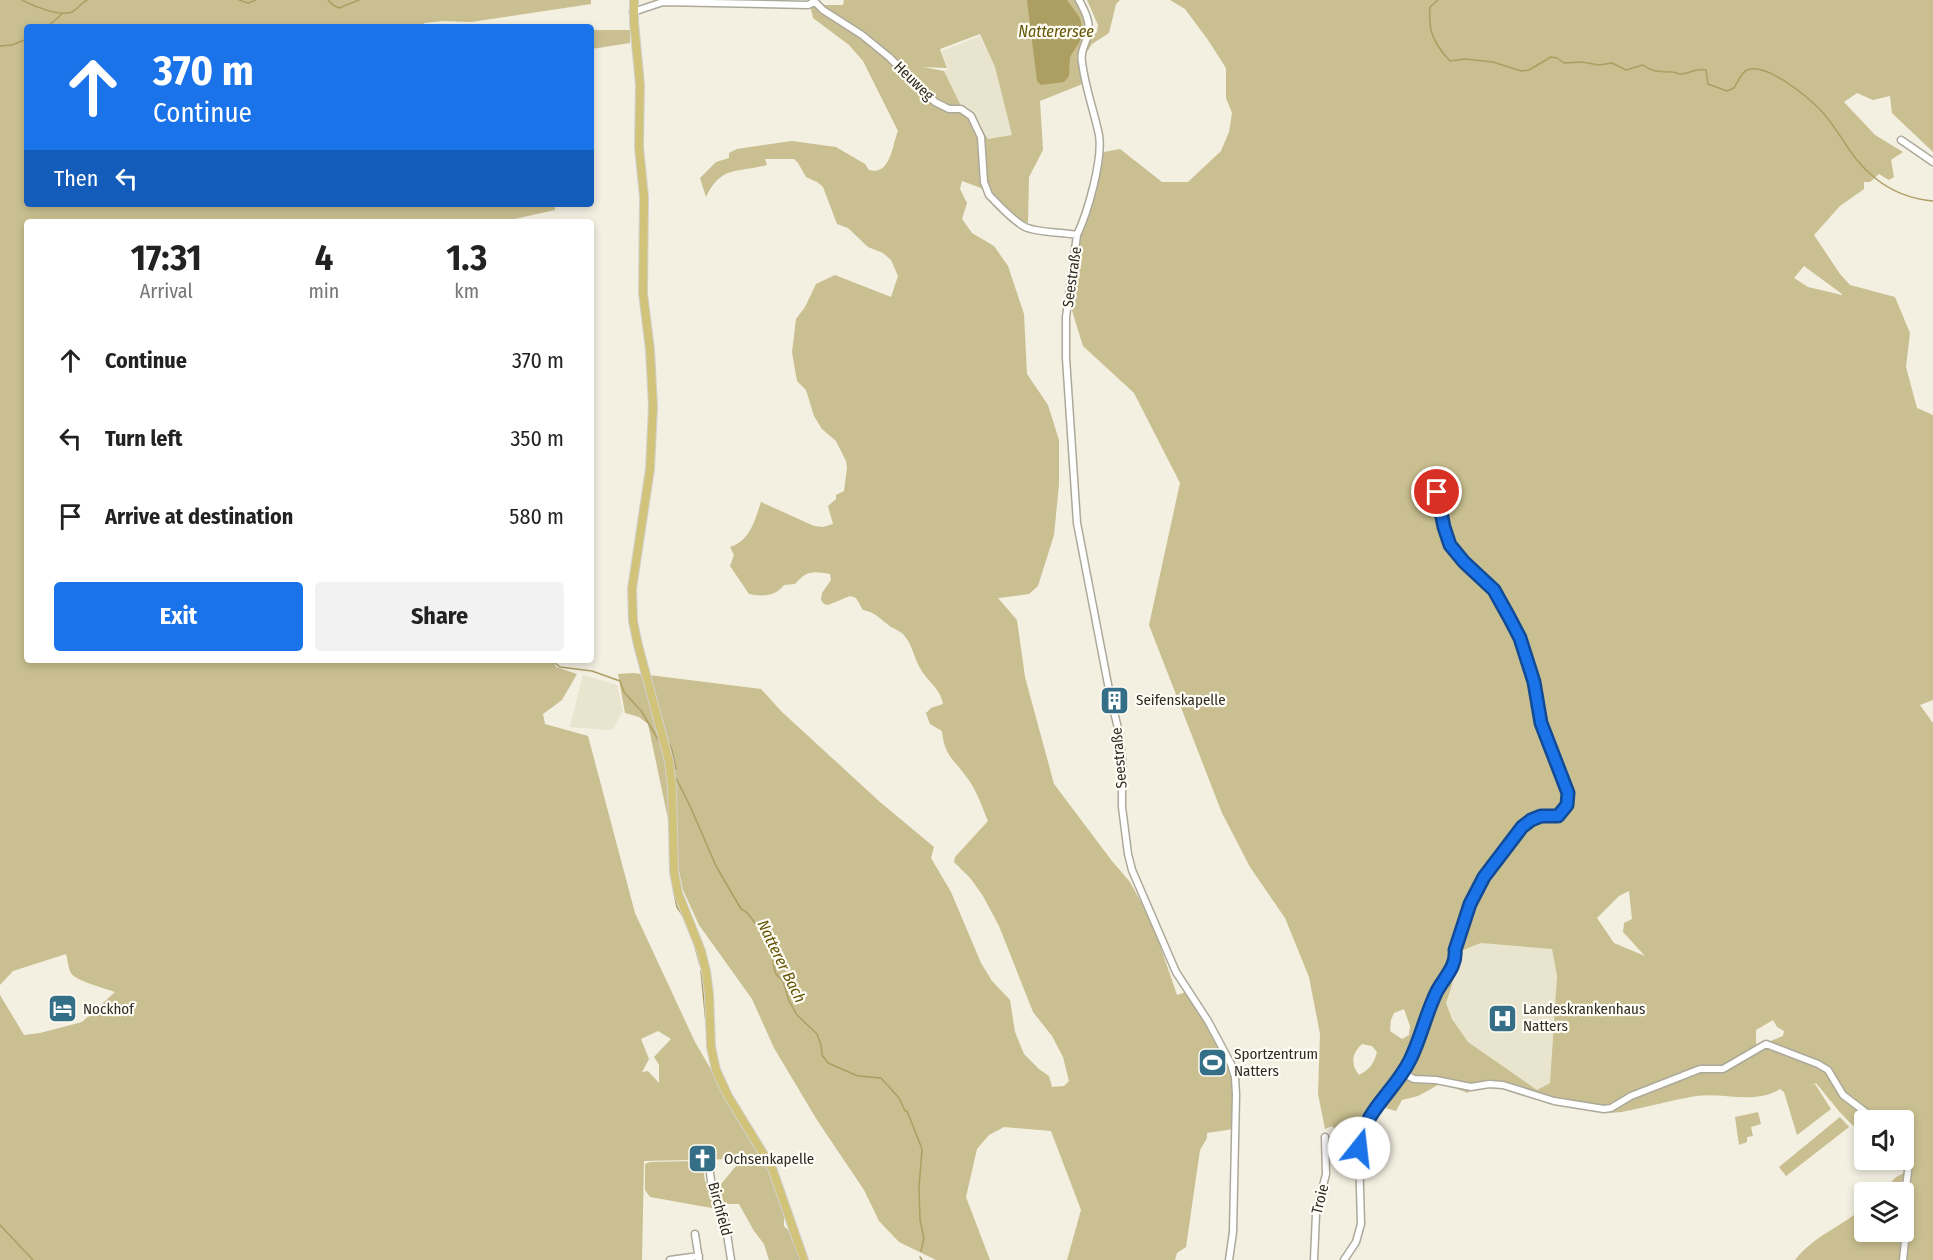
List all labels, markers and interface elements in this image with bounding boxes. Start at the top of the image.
water label: Natterersee [1018,22,1094,41]
text: 370 m [153,46,254,96]
icon: ahead [54,48,132,126]
street label: Heuweg [890,58,938,104]
text: Continue [153,97,252,129]
icon: left [110,162,143,195]
text: Then [54,165,98,192]
text: 17:31 [131,236,202,280]
text: 4 [315,236,333,280]
text: 1.3 [446,236,487,280]
street label: Seestraße [1059,245,1085,309]
text: Arrival [140,279,193,303]
text: min [308,279,339,303]
text: km [454,279,479,303]
icon: ahead [54,344,87,377]
text: Continue [105,347,187,374]
text: 370 m [512,347,564,374]
icon: left [54,422,87,455]
text: Turn left [105,425,183,452]
text: 350 m [510,425,564,452]
pin [1411,466,1462,517]
icon: arrive [1420,475,1453,508]
icon: arrive [54,500,87,533]
text: Arrive at destination [105,503,293,530]
text: 580 m [509,503,564,530]
button: Exit [54,582,303,651]
button: Share [315,582,564,651]
building icon: Seifenskapelle [1099,684,1131,716]
place label: Seifenskapelle [1136,691,1226,709]
street label: Seestraße [1107,727,1131,789]
water label: Natterer Bach [753,917,810,1006]
hotel icon: Nockhof [46,993,78,1025]
place label: Nockhof [83,1000,135,1018]
place label: Landeskrankenhaus Natters [1523,1000,1645,1035]
hospital icon: Landeskrankenhaus Natters [1486,1002,1518,1034]
place label: Sportzentrum Natters [1234,1045,1318,1080]
sports icon: Sportzentrum Natters [1197,1047,1229,1079]
map controls [1854,1110,1914,1242]
button: sound [1854,1110,1914,1170]
position arrow [1327,1116,1391,1180]
church icon: Ochsenkapelle [687,1143,719,1175]
place label: Ochsenkapelle [724,1150,814,1168]
street label: Birchfeld [704,1180,736,1238]
street label: Troie [1308,1182,1332,1216]
button: layers [1854,1182,1914,1242]

